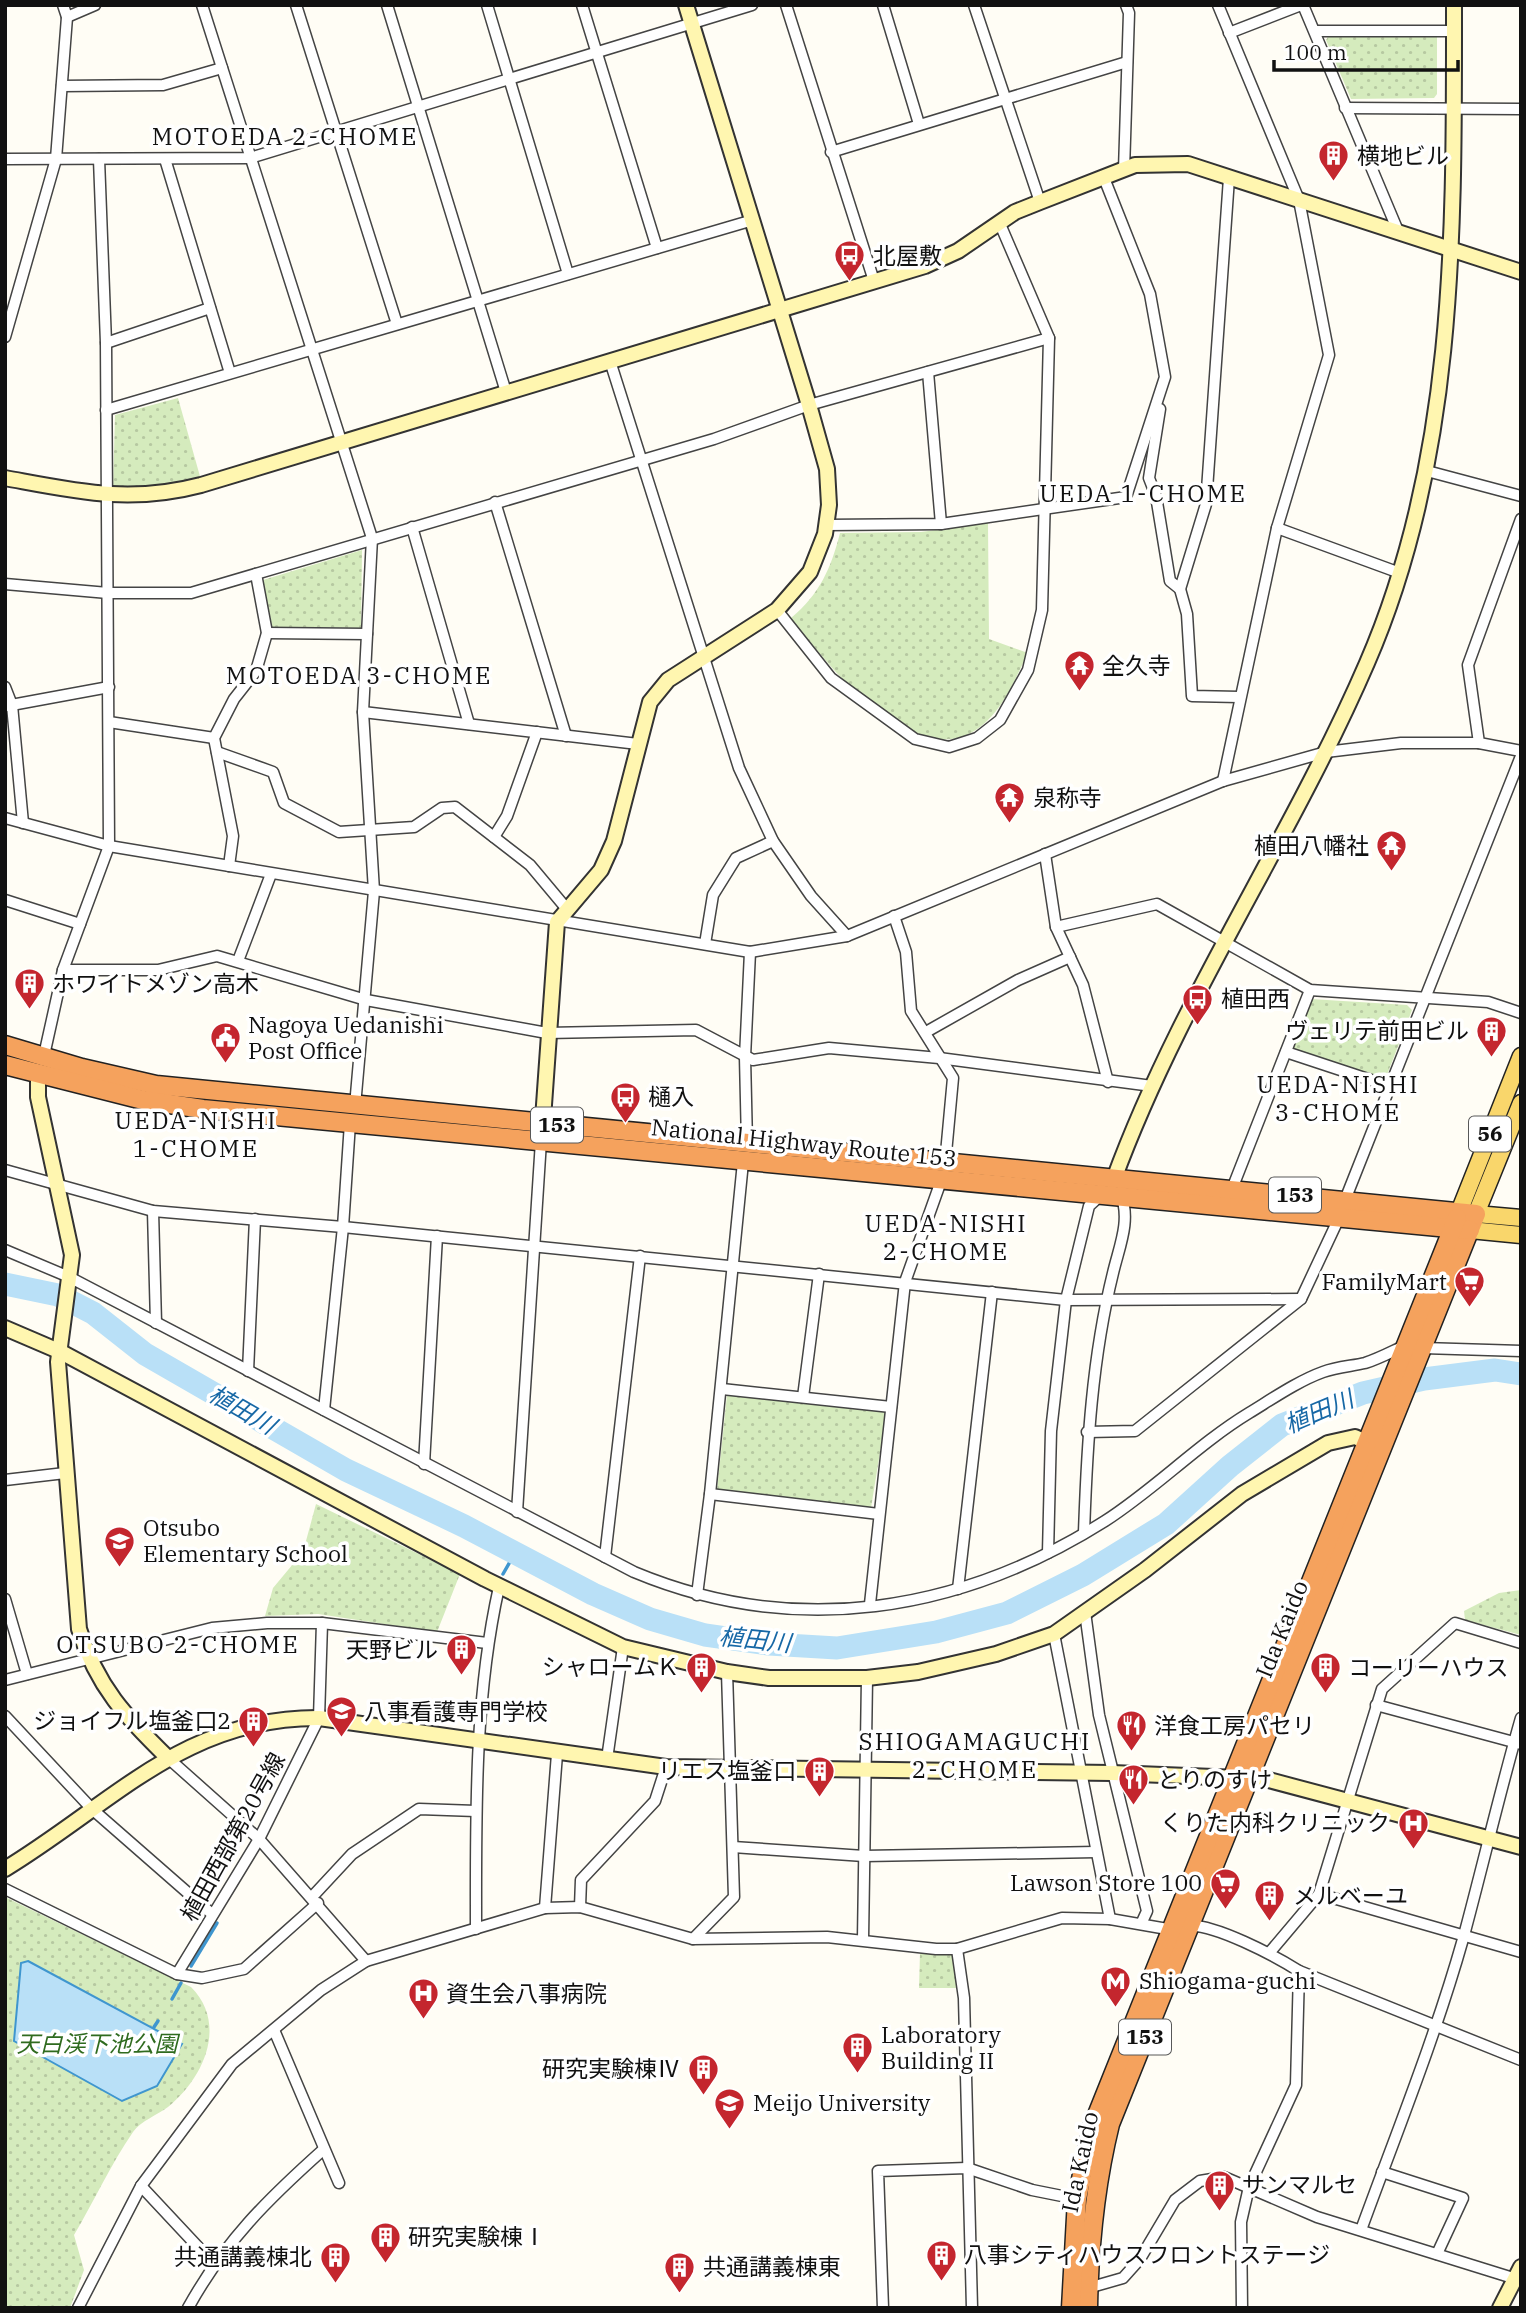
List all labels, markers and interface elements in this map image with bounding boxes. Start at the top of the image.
scale bar [1274,28,1458,72]
text: 100 m [1284,38,1347,66]
district label: MOTOEDA 2-CHOME [152,120,418,152]
building icon: 横地ビル [1317,139,1351,183]
place label: 横地ビル [1357,140,1449,170]
bus stop icon: 北屋敷 [833,239,867,283]
place label: 北屋敷 [873,240,942,270]
district label: UEDA 1-CHOME [1039,477,1247,509]
temple icon: 全久寺 [1062,649,1096,693]
place label: 全久寺 [1102,650,1171,680]
district label: MOTOEDA 3-CHOME [226,659,492,691]
temple icon: 泉称寺 [993,781,1027,825]
place label: 泉称寺 [1033,782,1102,812]
temple icon: 植田八幡社 [1375,829,1409,873]
place label: 植田八幡社 [1254,830,1369,860]
building icon: ホワイトメゾン高木 [12,967,46,1011]
place label: ホワイトメゾン高木 [52,968,259,998]
bus stop icon: 植田西 [1181,982,1215,1026]
place label: 植田西 [1221,983,1290,1013]
place label: Nagoya Uedanishi Post Office [248,1009,444,1065]
building icon: ヴェリテ前田ビル [1475,1014,1509,1058]
place label: ヴェリテ前田ビル [1285,1015,1469,1045]
public building icon: Nagoya Uedanishi Post Office [208,1021,242,1065]
district label: UEDA-NISHI 3-CHOME [1257,1068,1419,1128]
bus stop icon: 樋入 [608,1080,642,1124]
place label: 樋入 [648,1081,694,1111]
district label: UEDA-NISHI 1-CHOME [115,1104,277,1164]
road number: 153 [531,1108,583,1142]
street label: National Highway Route 153 [650,1111,958,1173]
road number: 56 [1469,1116,1511,1152]
road number: 153 [1269,1178,1321,1212]
district label: UEDA-NISHI 2-CHOME [865,1207,1027,1267]
supermarket icon: FamilyMart [1453,1265,1487,1309]
place label: FamilyMart [1321,1266,1447,1296]
water label: 植田川 [203,1377,284,1442]
water label: 植田川 [1279,1381,1361,1440]
place label: Otsubo Elementary School [143,1512,348,1568]
school or university icon: Otsubo Elementary School [103,1524,137,1568]
street label: Ida Kaido [1248,1575,1314,1682]
water label: 植田川 [718,1619,796,1659]
district label: OTSUBO 2-CHOME [56,1628,300,1660]
building icon: 天野ビル [444,1633,478,1677]
place label: 天野ビル [346,1634,438,1664]
building icon: シャロームＫ [685,1650,719,1694]
place label: シャロームＫ [542,1651,679,1681]
building icon: コーリーハウス [1308,1651,1342,1695]
place label: コーリーハウス [1348,1652,1509,1682]
school or university icon: 八事看護専門学校 [324,1695,358,1739]
place label: 八事看護専門学校 [364,1696,548,1726]
building icon: ジョイフル塩釜口2 [237,1704,271,1748]
place label: ジョイフル塩釜口2 [33,1705,231,1735]
restaurant icon: 洋食工房パセリ [1114,1709,1148,1753]
place label: 洋食工房パセリ [1154,1710,1315,1740]
district label: SHIOGAMAGUCHI 2-CHOME [859,1725,1091,1785]
street label: 植田西部第20号線 [173,1747,291,1926]
building icon: リエス塩釜口 [802,1754,836,1798]
place label: リエス塩釜口 [658,1755,796,1785]
restaurant icon: とりのすけ [1117,1763,1151,1807]
place label: とりのすけ [1157,1764,1272,1794]
hospital icon: くりた内科クリニック [1396,1806,1430,1850]
place label: くりた内科クリニック [1160,1807,1390,1837]
supermarket icon: Lawson Store 100 [1208,1866,1242,1910]
place label: Lawson Store 100 [1010,1867,1202,1897]
building icon: メルベーユ [1253,1879,1287,1923]
place label: メルベーユ [1293,1880,1408,1910]
metro station icon: Shiogama-guchi [1099,1964,1133,2008]
place label: Shiogama-guchi [1139,1965,1316,1995]
hospital icon: 資生会八事病院 [406,1977,440,2021]
place label: 資生会八事病院 [446,1978,607,2008]
place label: Laboratory Building II [881,2019,1001,2075]
road number: 153 [1119,2020,1171,2054]
park label: 天白渓下池公園 [17,2028,181,2058]
building icon: Laboratory Building II [841,2031,875,2075]
building icon: 研究実験棟Ⅳ [686,2052,720,2096]
place label: 研究実験棟Ⅳ [542,2053,680,2083]
school or university icon: Meijo University [713,2086,747,2130]
place label: Meijo University [753,2087,931,2117]
street label: Ida Kaido [1054,2109,1104,2215]
building icon: サンマルセ [1202,2168,1236,2212]
place label: サンマルセ [1242,2169,1357,2199]
building icon: 研究実験棟Ⅰ [368,2220,402,2264]
place label: 研究実験棟Ⅰ [408,2221,546,2251]
building icon: 八事シティハウスフロントステージ [924,2238,958,2282]
place label: 八事シティハウスフロントステージ [964,2239,1330,2269]
building icon: 共通講義棟北 [318,2240,352,2284]
place label: 共通講義棟北 [174,2241,312,2271]
building icon: 共通講義棟東 [663,2250,697,2294]
place label: 共通講義棟東 [703,2251,841,2281]

